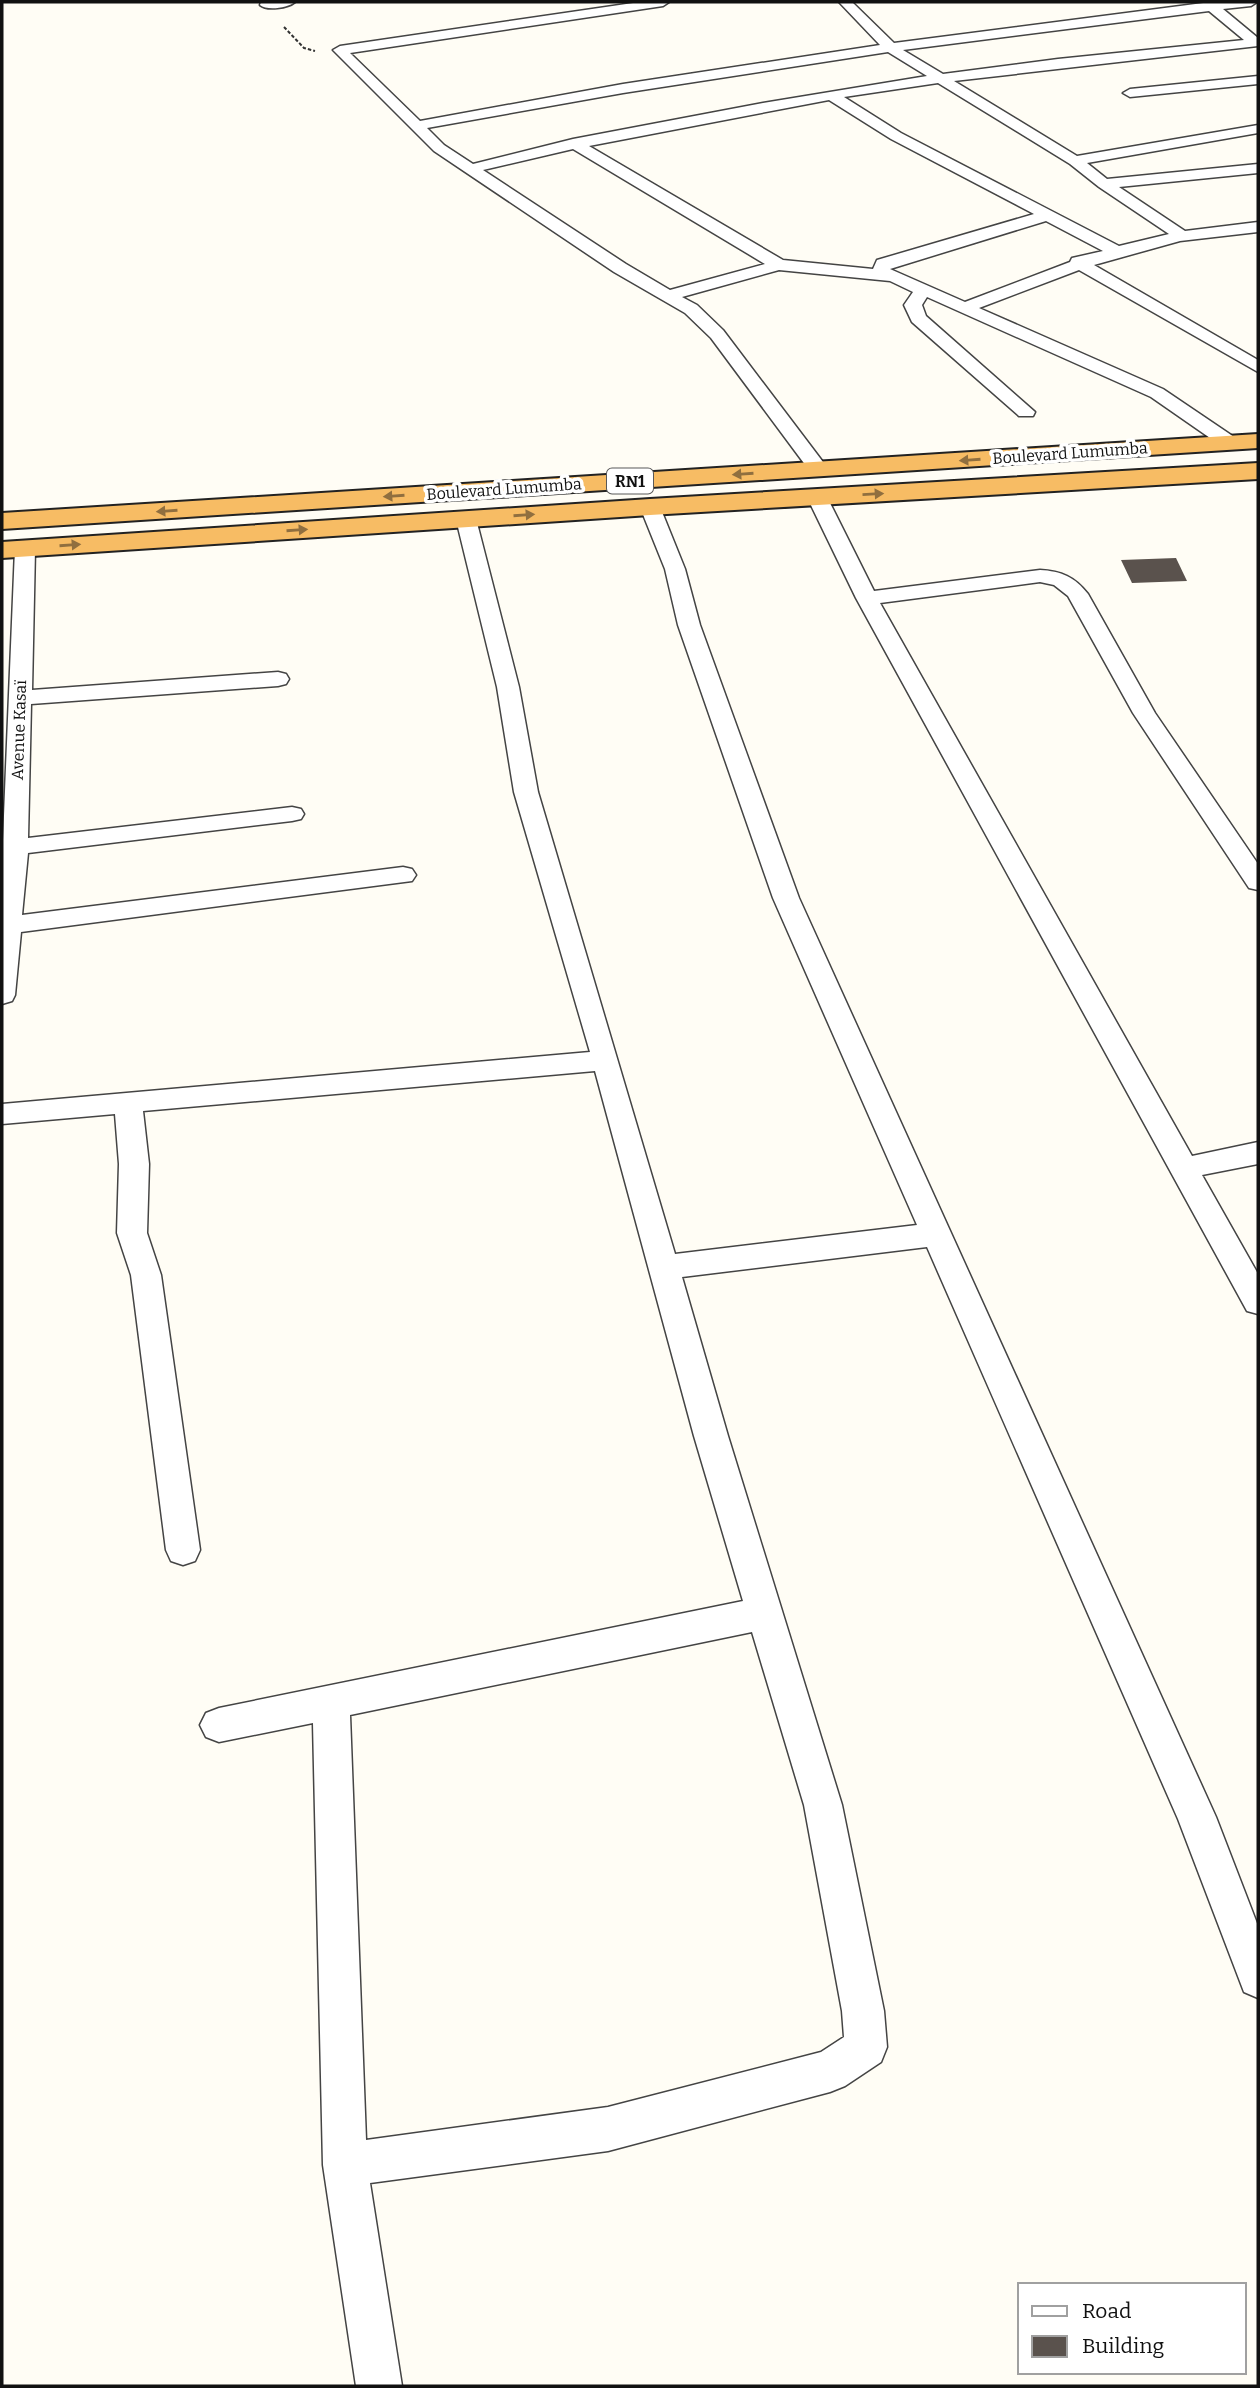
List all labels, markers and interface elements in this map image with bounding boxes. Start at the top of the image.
street label: Boulevard Lumumba [992,438,1148,468]
one-way arrow [959,455,981,466]
road number: RN1 [607,468,653,494]
one-way arrow [732,469,754,480]
street label: Boulevard Lumumba [426,474,582,504]
one-way arrow [862,488,884,499]
one-way arrow [383,491,405,502]
one-way arrow [155,505,177,516]
one-way arrow [513,510,535,521]
one-way arrow [286,524,308,535]
one-way arrow [59,539,81,550]
street label: Avenue Kasaï [8,679,30,780]
legend [1018,2283,1246,2374]
text: Road [1082,2298,1131,2324]
text: Building [1082,2333,1165,2359]

